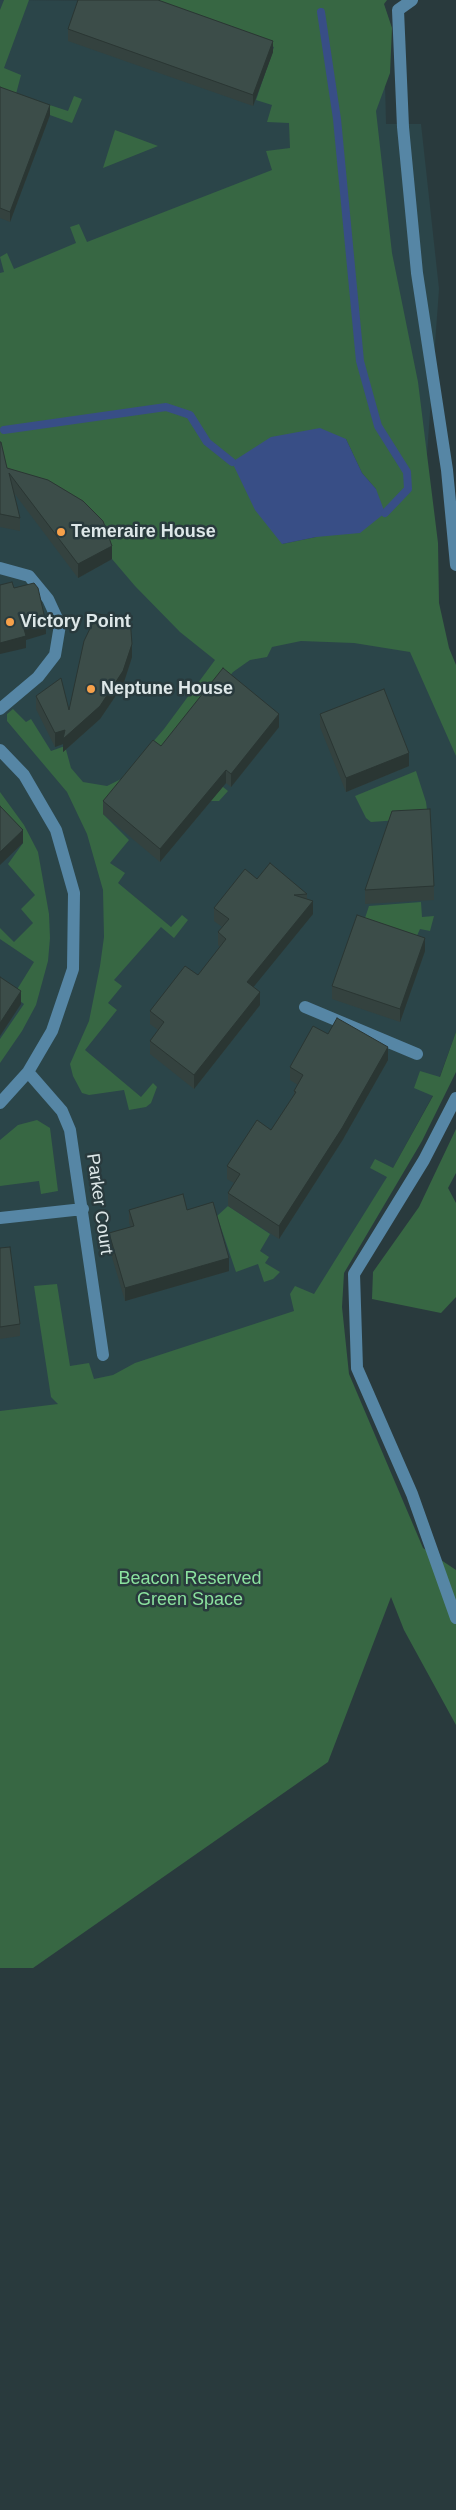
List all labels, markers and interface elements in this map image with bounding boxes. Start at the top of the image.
place label: Temeraire House [71,521,216,543]
marker: Temeraire House [55,526,67,538]
place label: Victory Point [20,611,131,633]
marker: Victory Point [4,616,16,628]
place label: Neptune House [101,678,233,700]
marker: Neptune House [85,683,97,695]
street label: Parker Court [81,1152,117,1256]
park label: Beacon Reserved Green Space [118,1568,262,1610]

